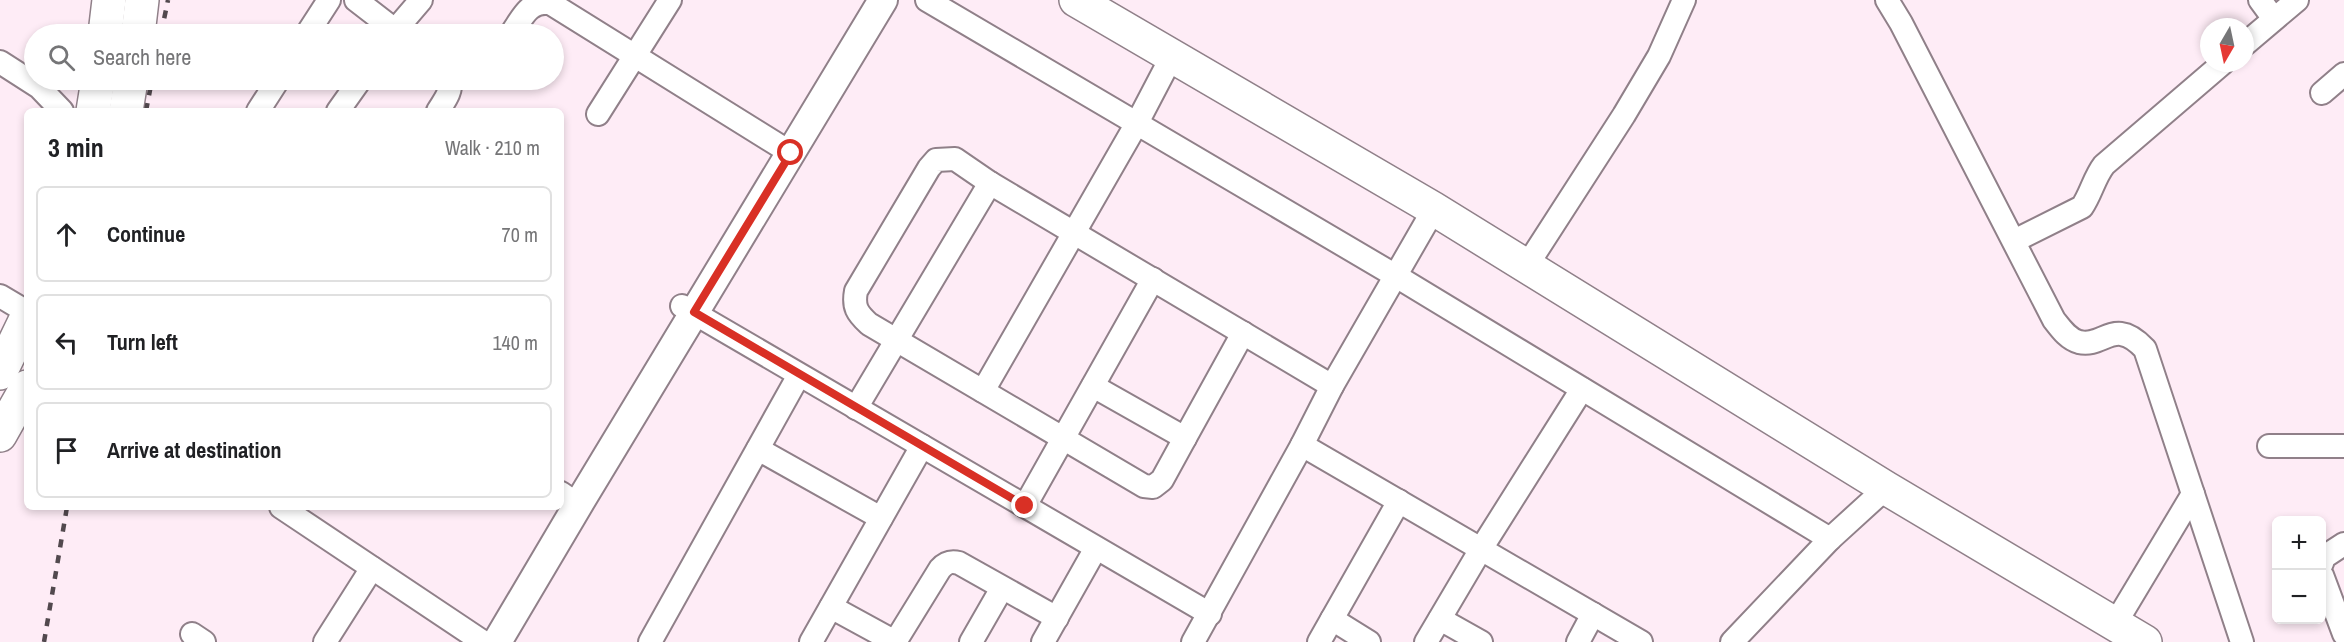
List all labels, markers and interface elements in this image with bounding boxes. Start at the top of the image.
north arrow [2200,18,2254,72]
search box [24,24,564,90]
icon: search [45,41,78,74]
text: Search here [93,42,191,72]
text: 3 min [48,130,104,165]
text: Walk · 210 m [445,134,540,161]
route start [777,139,803,165]
icon: ahead [50,218,83,251]
text: Continue [107,219,185,249]
text: 70 m [502,221,538,248]
icon: left [50,326,83,359]
text: Turn left [107,327,178,357]
text: 140 m [492,329,538,356]
icon: arrive [50,434,83,467]
text: Arrive at destination [107,435,281,465]
route end [1011,492,1037,518]
map controls [2272,516,2326,624]
button: + [2272,516,2326,570]
button: − [2272,570,2326,624]

